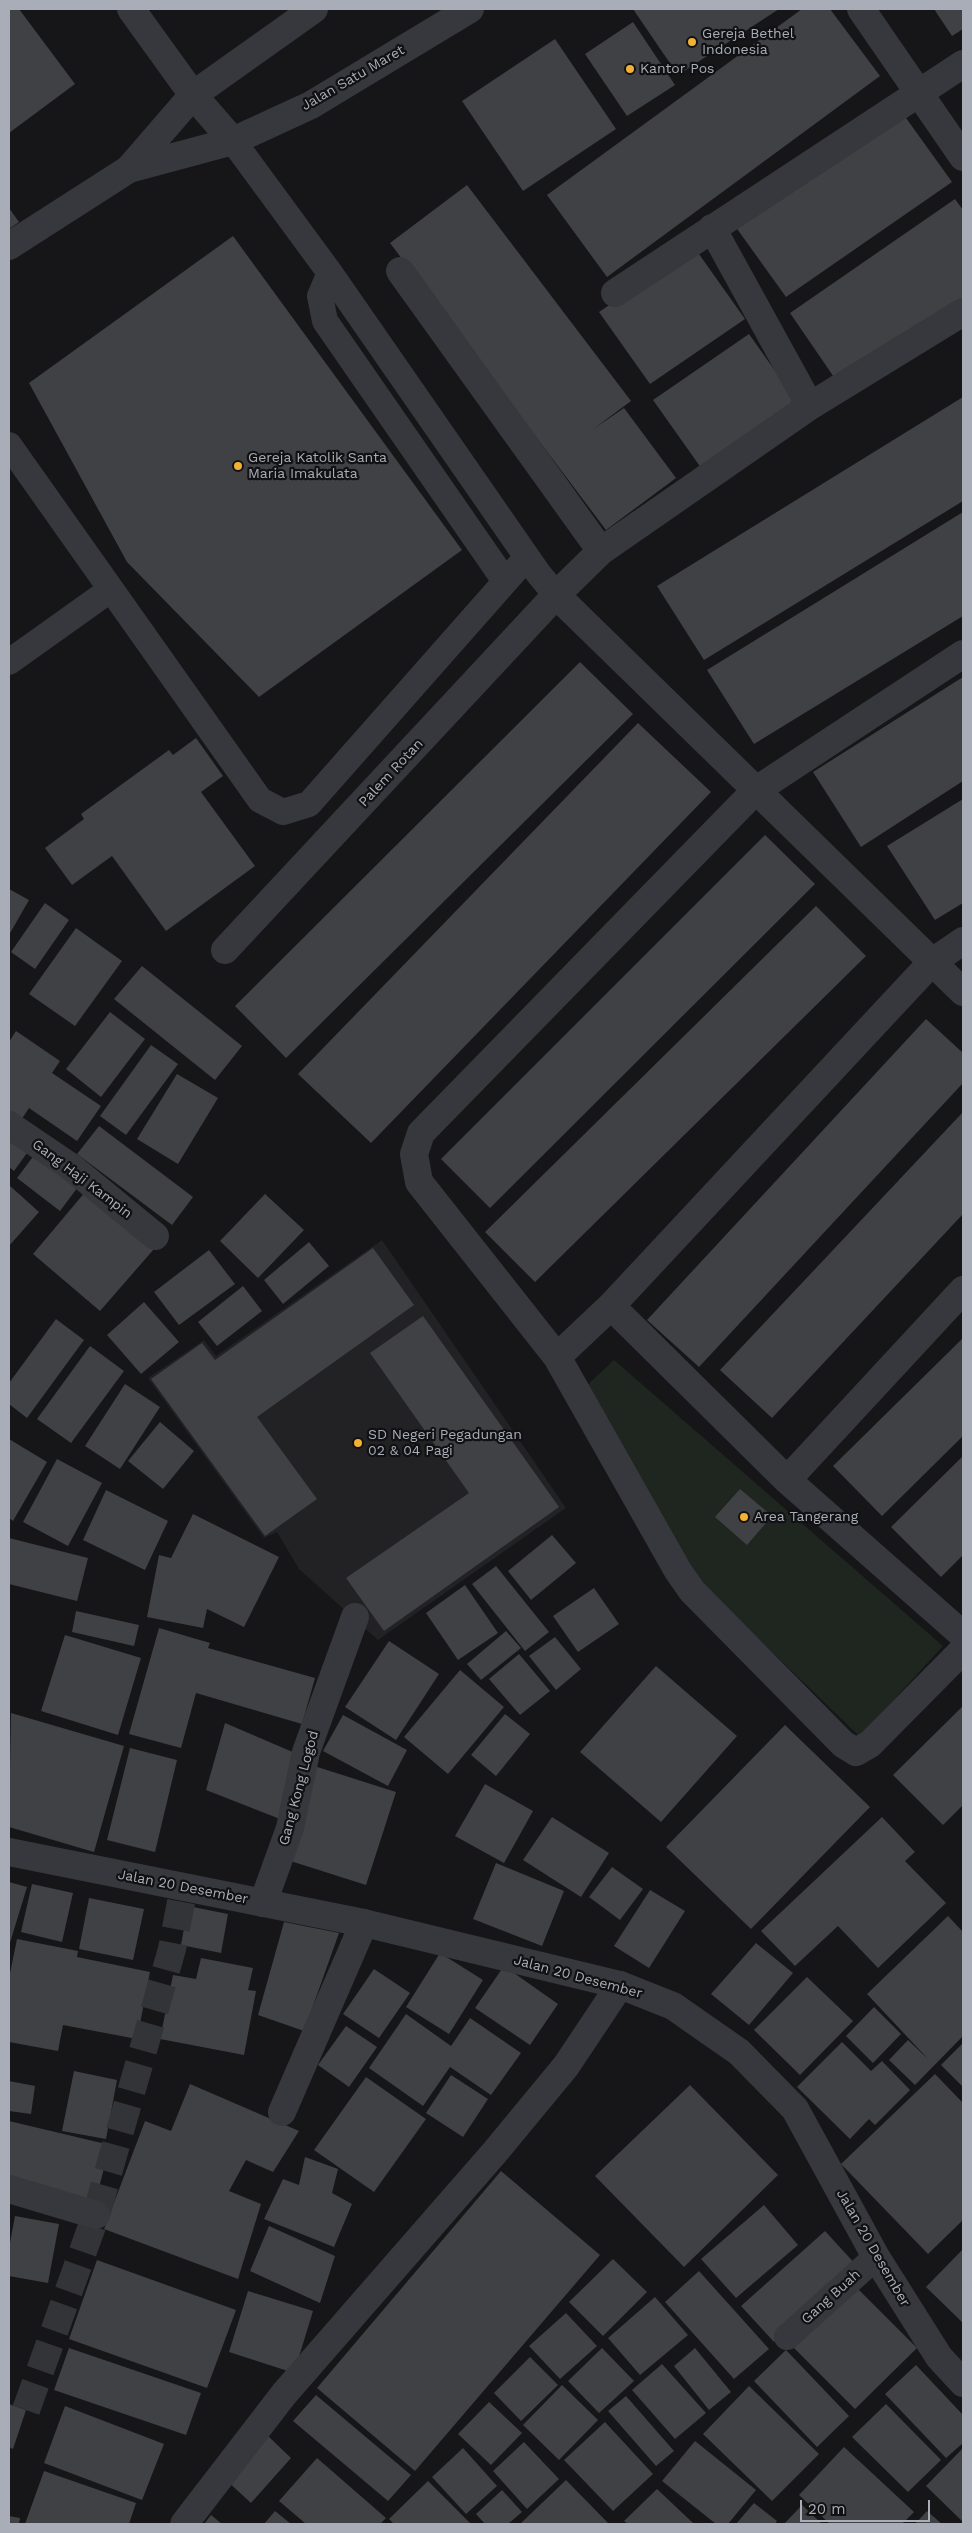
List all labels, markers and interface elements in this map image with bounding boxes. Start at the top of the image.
place label: Gereja Bethel Indonesia [702,26,794,58]
marker: Gereja Bethel Indonesia [686,36,698,48]
street label: Jalan Satu Maret [299,42,407,114]
place label: Kantor Pos [640,61,714,77]
marker: Kantor Pos [624,63,636,75]
place label: Gereja Katolik Santa Maria Imakulata [248,450,387,482]
marker: Gereja Katolik Santa Maria Imakulata [232,460,244,472]
street label: Palem Rotan [355,736,427,810]
street label: Gang Haji Kampin [29,1136,135,1222]
place label: SD Negeri Pegadungan 02 & 04 Pagi [368,1427,522,1460]
marker: SD Negeri Pegadungan 02 & 04 Pagi [352,1437,364,1449]
place label: Area Tangerang [754,1509,858,1525]
marker: Area Tangerang [738,1511,750,1523]
street label: Gang Kong Logod [276,1729,322,1847]
street label: Jalan 20 Desember [116,1866,250,1908]
street label: Jalan 20 Desember [512,1952,644,2002]
street label: Jalan 20 Desember [833,2186,913,2310]
street label: Gang Buah [798,2266,864,2328]
scale bar [802,2490,932,2522]
text: 20 m [808,2500,846,2518]

